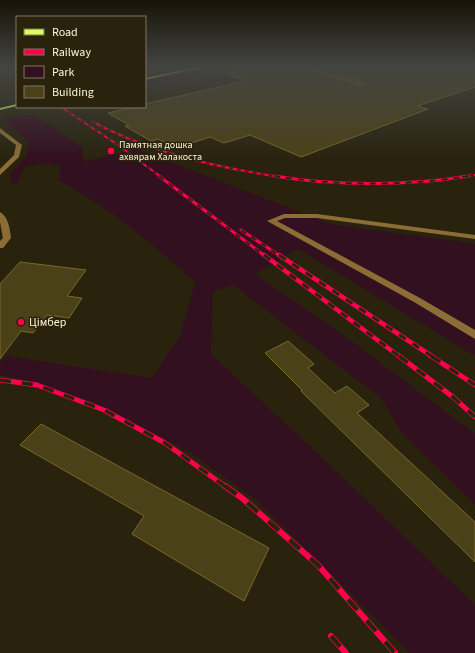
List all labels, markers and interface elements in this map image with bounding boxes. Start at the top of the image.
legend [16,16,146,108]
text: Road [52,24,78,41]
text: Railway [52,44,91,61]
text: Park [52,64,74,81]
text: Building [52,84,94,101]
place label: Памятная дошка ахвярам Халакоста [119,138,202,164]
marker: Памятная дошка ахвярам Халакоста [106,146,116,156]
place label: Цімбер [29,314,67,331]
marker: Цімбер [16,317,26,327]

